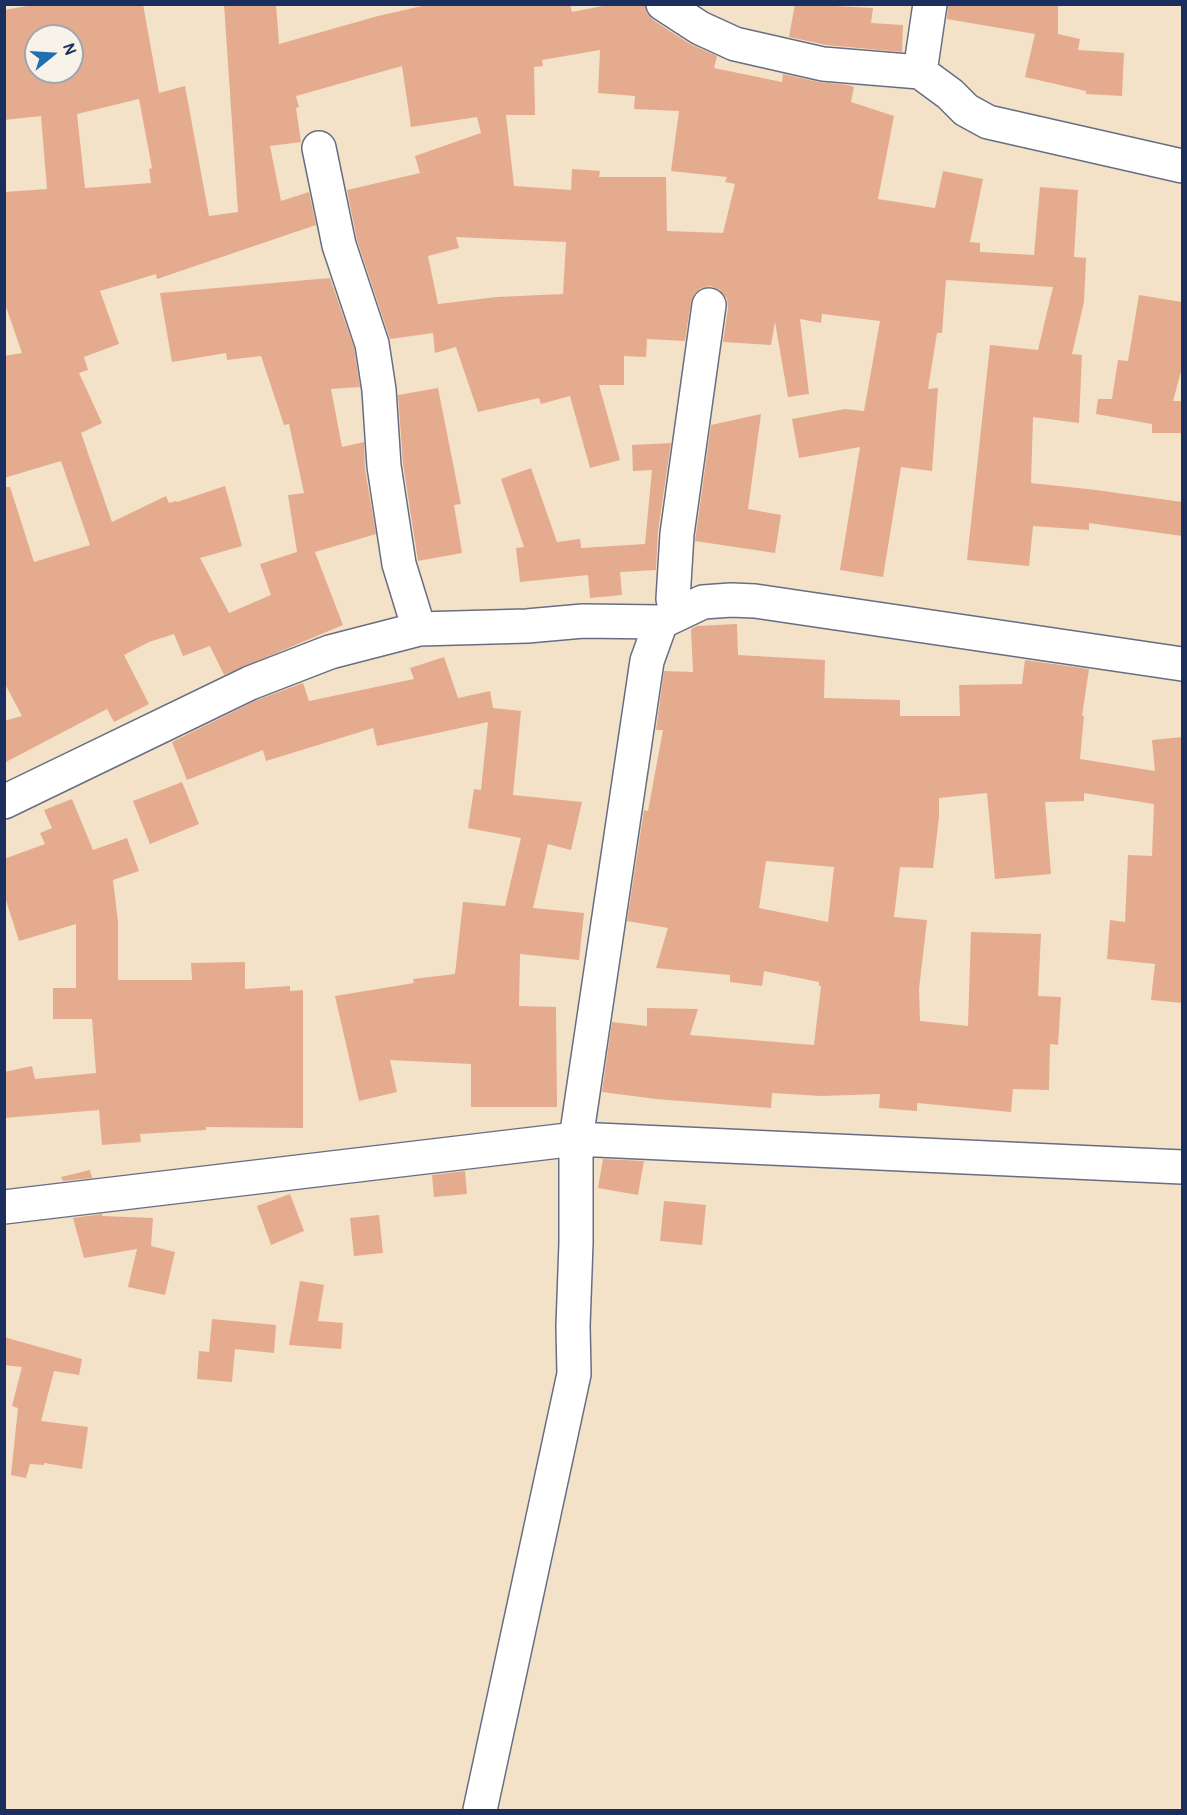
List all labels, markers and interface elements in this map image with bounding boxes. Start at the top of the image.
north arrow [24,24,84,84]
text: N [58,41,80,57]

